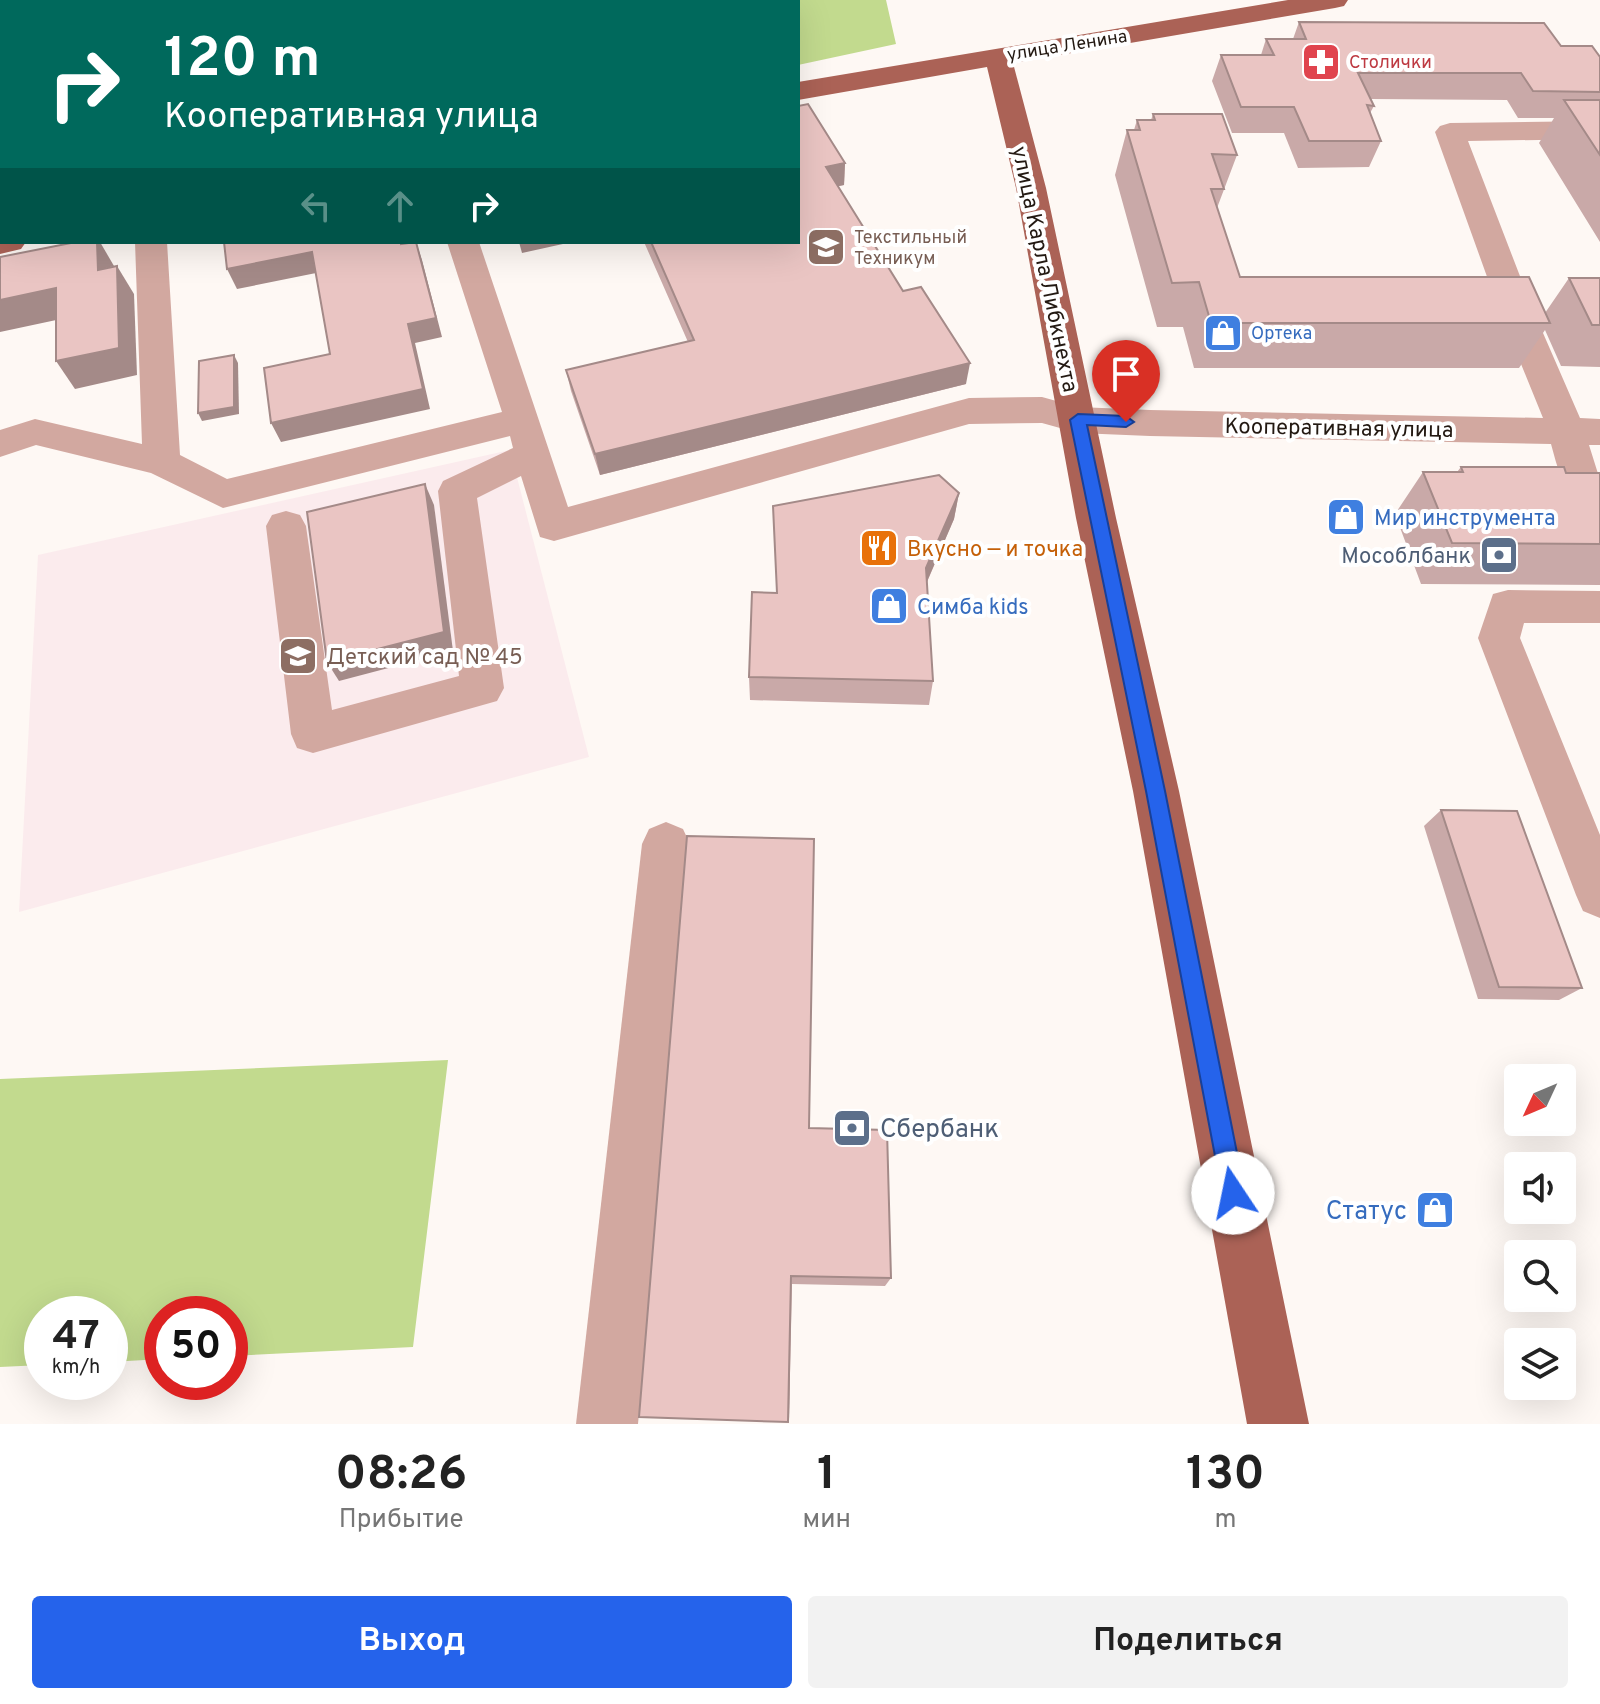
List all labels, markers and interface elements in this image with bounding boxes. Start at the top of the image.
text: 120 m [164,26,321,96]
street label: улица Ленина [1005,26,1129,67]
icon: right [32,32,136,136]
pharmacy icon: Столички [1300,41,1342,83]
place label: Столички [1349,52,1432,75]
text: Кооперативная улица [164,95,539,141]
street label: улица Карла Либкнехта [1004,144,1083,395]
icon: left [294,184,338,228]
icon: ahead [378,184,422,228]
icon: right [462,184,506,228]
school or university icon: Текстильный Техникум [805,226,847,268]
place label: Текстильный Техникум [854,227,967,271]
shop icon: Ортека [1202,312,1244,354]
place label: Ортека [1251,323,1312,346]
pin [1092,340,1160,422]
icon: arrive [1104,352,1148,396]
street label: Кооперативная улица [1224,414,1454,445]
shop icon: Мир инструмента [1325,496,1367,538]
place label: Мир инструмента [1374,506,1556,533]
restaurant icon: Вкусно — и точка [858,527,900,569]
bank icon: Мособлбанк [1478,534,1520,576]
place label: Вкусно — и точка [907,537,1083,564]
place label: Мособлбанк [1341,544,1471,571]
shop icon: Симба kids [868,585,910,627]
place label: Симба kids [917,595,1029,622]
school or university icon: Детский сад № 45 [277,635,319,677]
place label: Детский сад № 45 [326,645,523,672]
north arrow [1504,1064,1576,1136]
map controls [1504,1064,1576,1400]
bank icon: Сбербанк [831,1107,873,1149]
place label: Сбербанк [880,1114,999,1147]
position arrow [1191,1151,1275,1235]
button: sound [1504,1152,1576,1224]
shop icon: Статус [1414,1189,1456,1231]
place label: Статус [1326,1196,1407,1229]
button: search [1504,1240,1576,1312]
speed limit sign: 50 [144,1296,248,1400]
text: 47 [52,1313,100,1363]
button: layers [1504,1328,1576,1400]
text: km/h [52,1355,100,1381]
text: 08:26 [335,1446,467,1506]
text: 1 [817,1446,836,1506]
text: 130 [1186,1446,1265,1506]
text: Прибытие [339,1504,464,1537]
text: мин [802,1504,851,1537]
text: m [1214,1504,1236,1537]
button: Выход [32,1596,792,1688]
button: Поделиться [808,1596,1568,1688]

